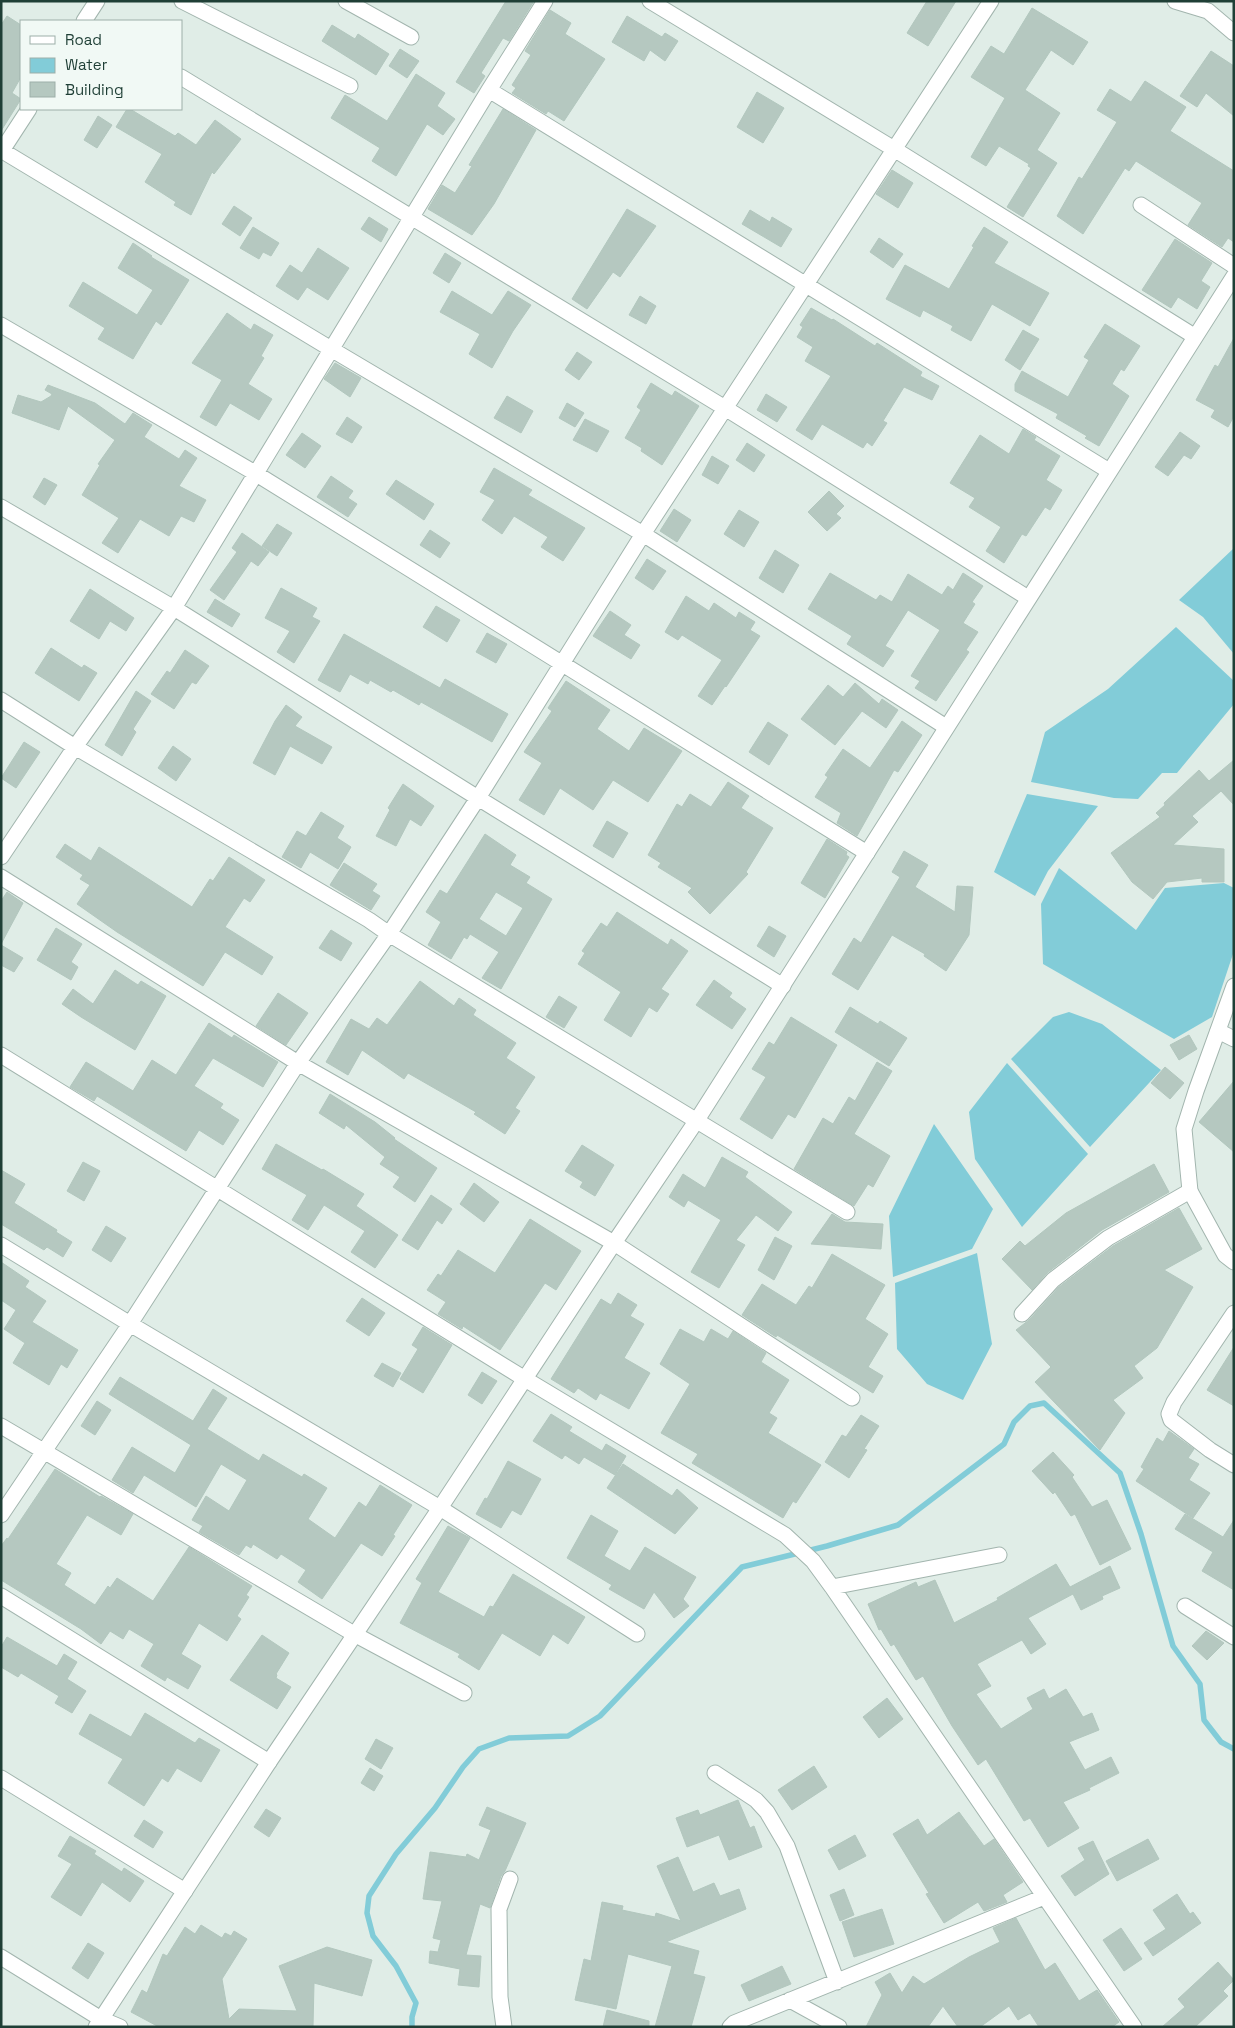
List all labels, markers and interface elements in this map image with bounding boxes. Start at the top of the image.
legend [20,20,182,110]
text: Road [65,30,102,49]
text: Water [65,55,108,74]
text: Building [65,80,124,99]

